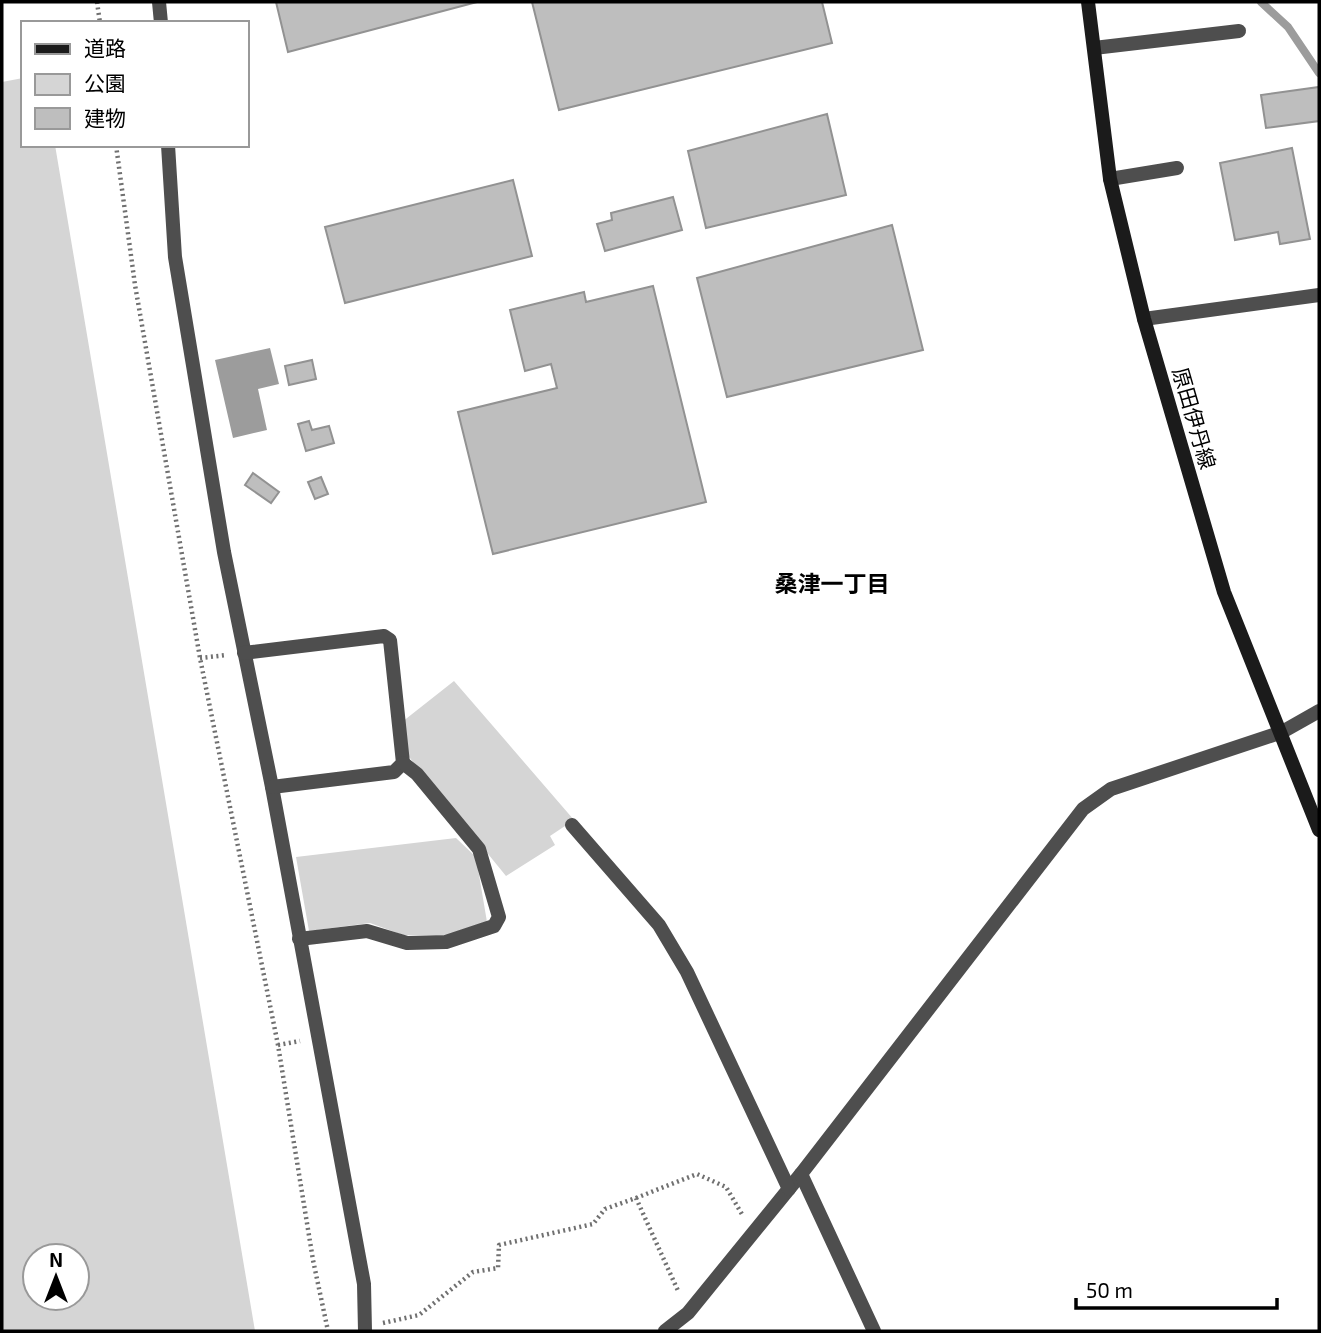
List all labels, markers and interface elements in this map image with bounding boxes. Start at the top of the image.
legend [21,21,248,147]
text: 道路 [84,35,126,60]
text: 公園 [84,70,126,95]
text: 建物 [84,105,126,130]
street label: 原田伊丹線 [1169,364,1221,472]
district label: 桑津一丁目 [775,569,890,597]
north arrow [21,1242,91,1312]
text: N [49,1248,63,1271]
scale bar [1076,1266,1277,1310]
text: 50 m [1086,1277,1133,1302]

